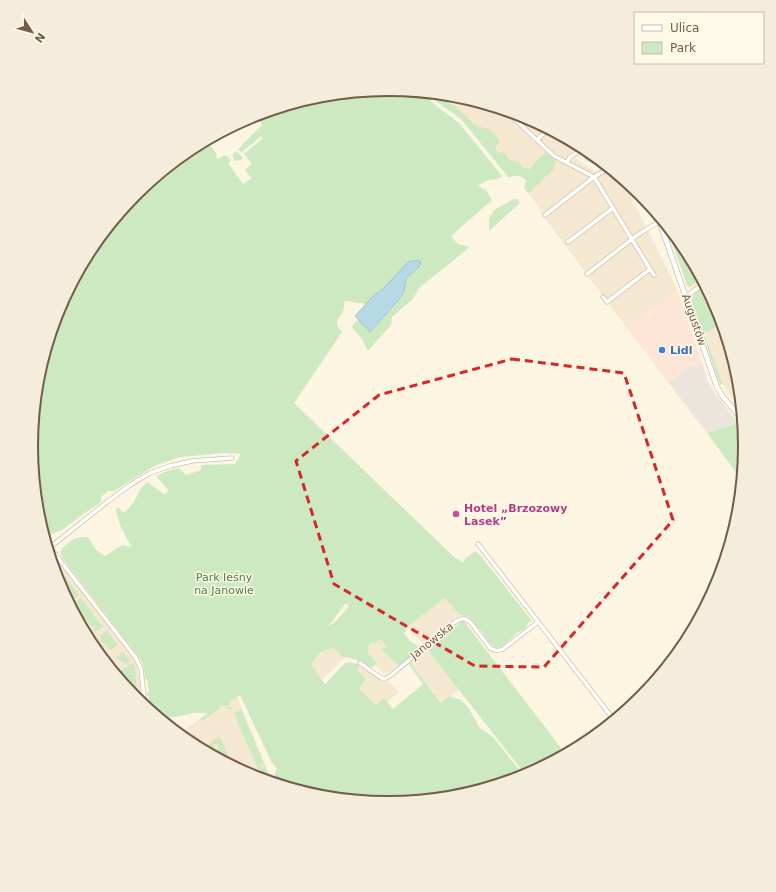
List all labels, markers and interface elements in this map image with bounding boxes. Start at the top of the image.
north arrow [12,12,52,52]
legend [634,12,764,64]
text: Ulica [670,21,699,35]
text: N [32,30,48,45]
text: Park [670,41,696,55]
street label: Augustów [679,292,709,348]
place label: Lidl [670,344,692,357]
marker: Lidl [657,345,667,355]
place label: Hotel „Brzozowy Lasek” [464,502,567,528]
marker: Hotel „Brzozowy Lasek” [451,509,461,519]
park label: Park leśny na Janowie [194,571,254,597]
street label: Janowska [407,620,456,663]

